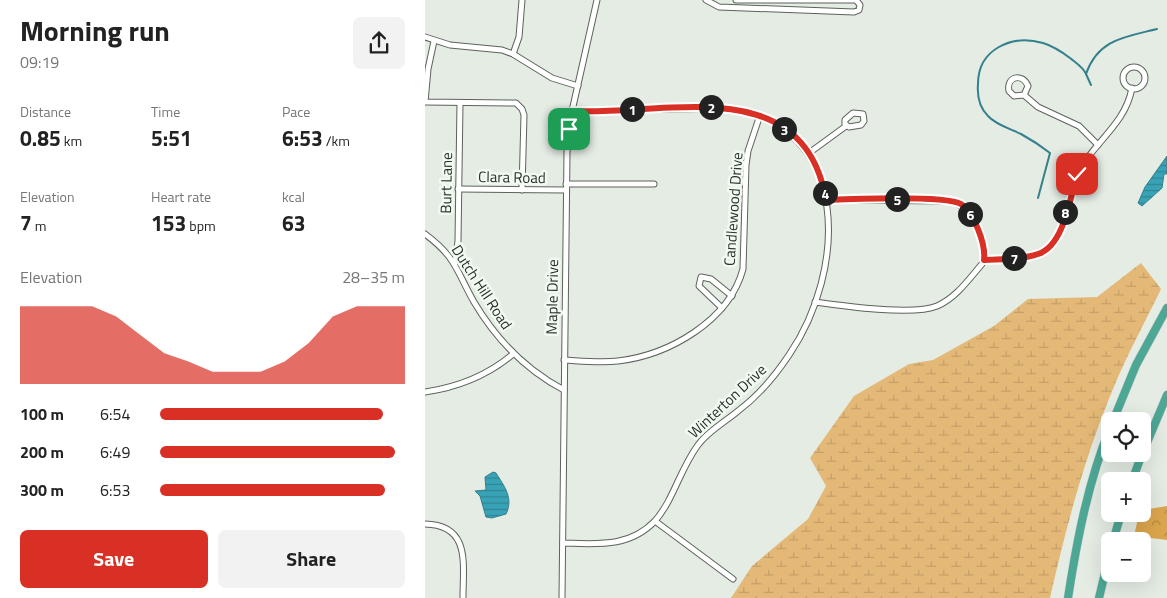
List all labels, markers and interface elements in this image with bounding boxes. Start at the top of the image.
text: Morning run [20,9,170,52]
button: share [353,17,405,69]
text: 09:19 [20,50,59,74]
pin: 2 [699,94,723,120]
pin: 1 [619,96,645,122]
text: 2 [708,97,715,118]
text: 1 [629,99,636,120]
text: Distance [20,101,71,122]
text: Time [151,101,180,122]
text: Pace [282,101,310,122]
pin [548,108,590,150]
icon: arrive [555,115,583,143]
pin: 3 [771,116,797,142]
text: 3 [781,119,788,140]
text: 0.85 [20,122,61,154]
text: 5:51 [151,122,192,154]
text: 6:53 [282,122,323,154]
text: km [61,130,82,151]
text: /km [323,130,350,151]
street label: Candlewood Drive [718,151,748,267]
street label: Burt Lane [434,152,458,214]
pin [1056,153,1098,195]
icon: check [1063,160,1091,188]
street label: Clara Road [478,165,546,189]
pin: 4 [813,180,837,206]
text: 4 [822,183,829,204]
text: Elevation [20,186,74,207]
text: Heart rate [151,186,211,207]
text: kcal [282,186,305,207]
pin: 5 [885,186,909,212]
text: 5 [894,189,901,210]
pin: 8 [1053,200,1077,224]
pin: 6 [957,202,983,226]
text: 8 [1062,202,1069,223]
text: 6 [967,204,974,225]
text: 7 [20,207,32,239]
text: 153 [151,207,186,239]
text: 63 [282,207,306,239]
text: m [32,215,47,236]
text: bpm [186,215,216,236]
street label: Dutch Hill Road [446,240,518,334]
pin: 7 [1001,246,1027,270]
text: 7 [1011,248,1018,269]
street label: Maple Drive [540,259,564,335]
text: Elevation [20,265,82,289]
text: 28–35 m [342,265,405,289]
street label: Winterton Drive [683,359,771,443]
text: 100 m [20,402,64,426]
text: 6:54 [100,402,130,426]
map controls [1101,412,1151,582]
button: locate [1101,412,1151,462]
text: 200 m [20,440,64,464]
text: 6:49 [100,440,130,464]
button: + [1101,472,1151,522]
text: 300 m [20,478,64,502]
text: 6:53 [100,478,130,502]
button: Save [20,530,208,588]
button: Share [218,530,405,588]
button: − [1101,532,1151,582]

